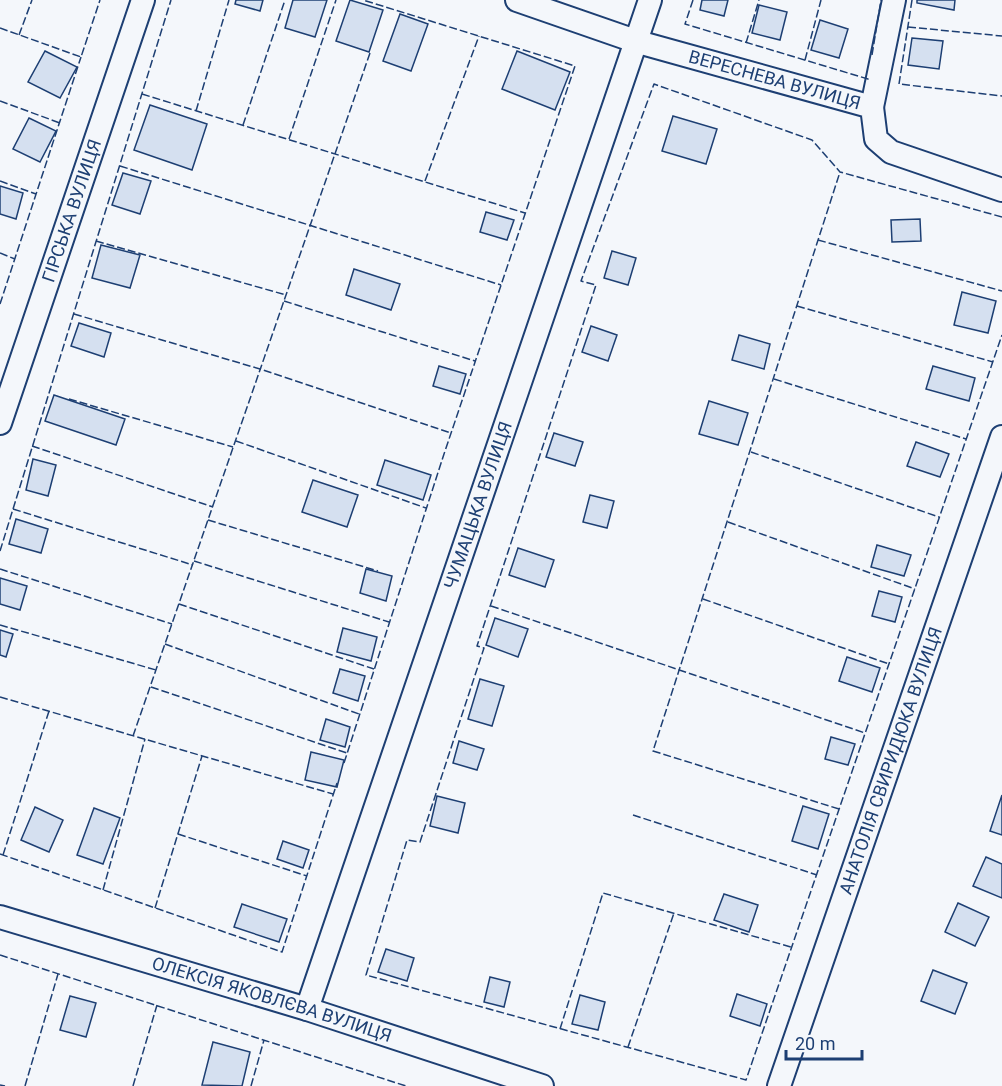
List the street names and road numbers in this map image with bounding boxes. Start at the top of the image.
street label: ВЕРЕСНЕВА ВУЛИЦЯ [687,46,863,113]
street label: ГІРСЬКА ВУЛИЦЯ [37,137,105,285]
street label: ЧУМАЦЬКА ВУЛИЦЯ [440,419,516,592]
street label: АНАТОЛІЯ СВИРИДЮКА ВУЛИЦЯ [835,624,946,897]
street label: ОЛЕКСІЯ ЯКОВЛЄВА ВУЛИЦЯ [149,952,394,1046]

